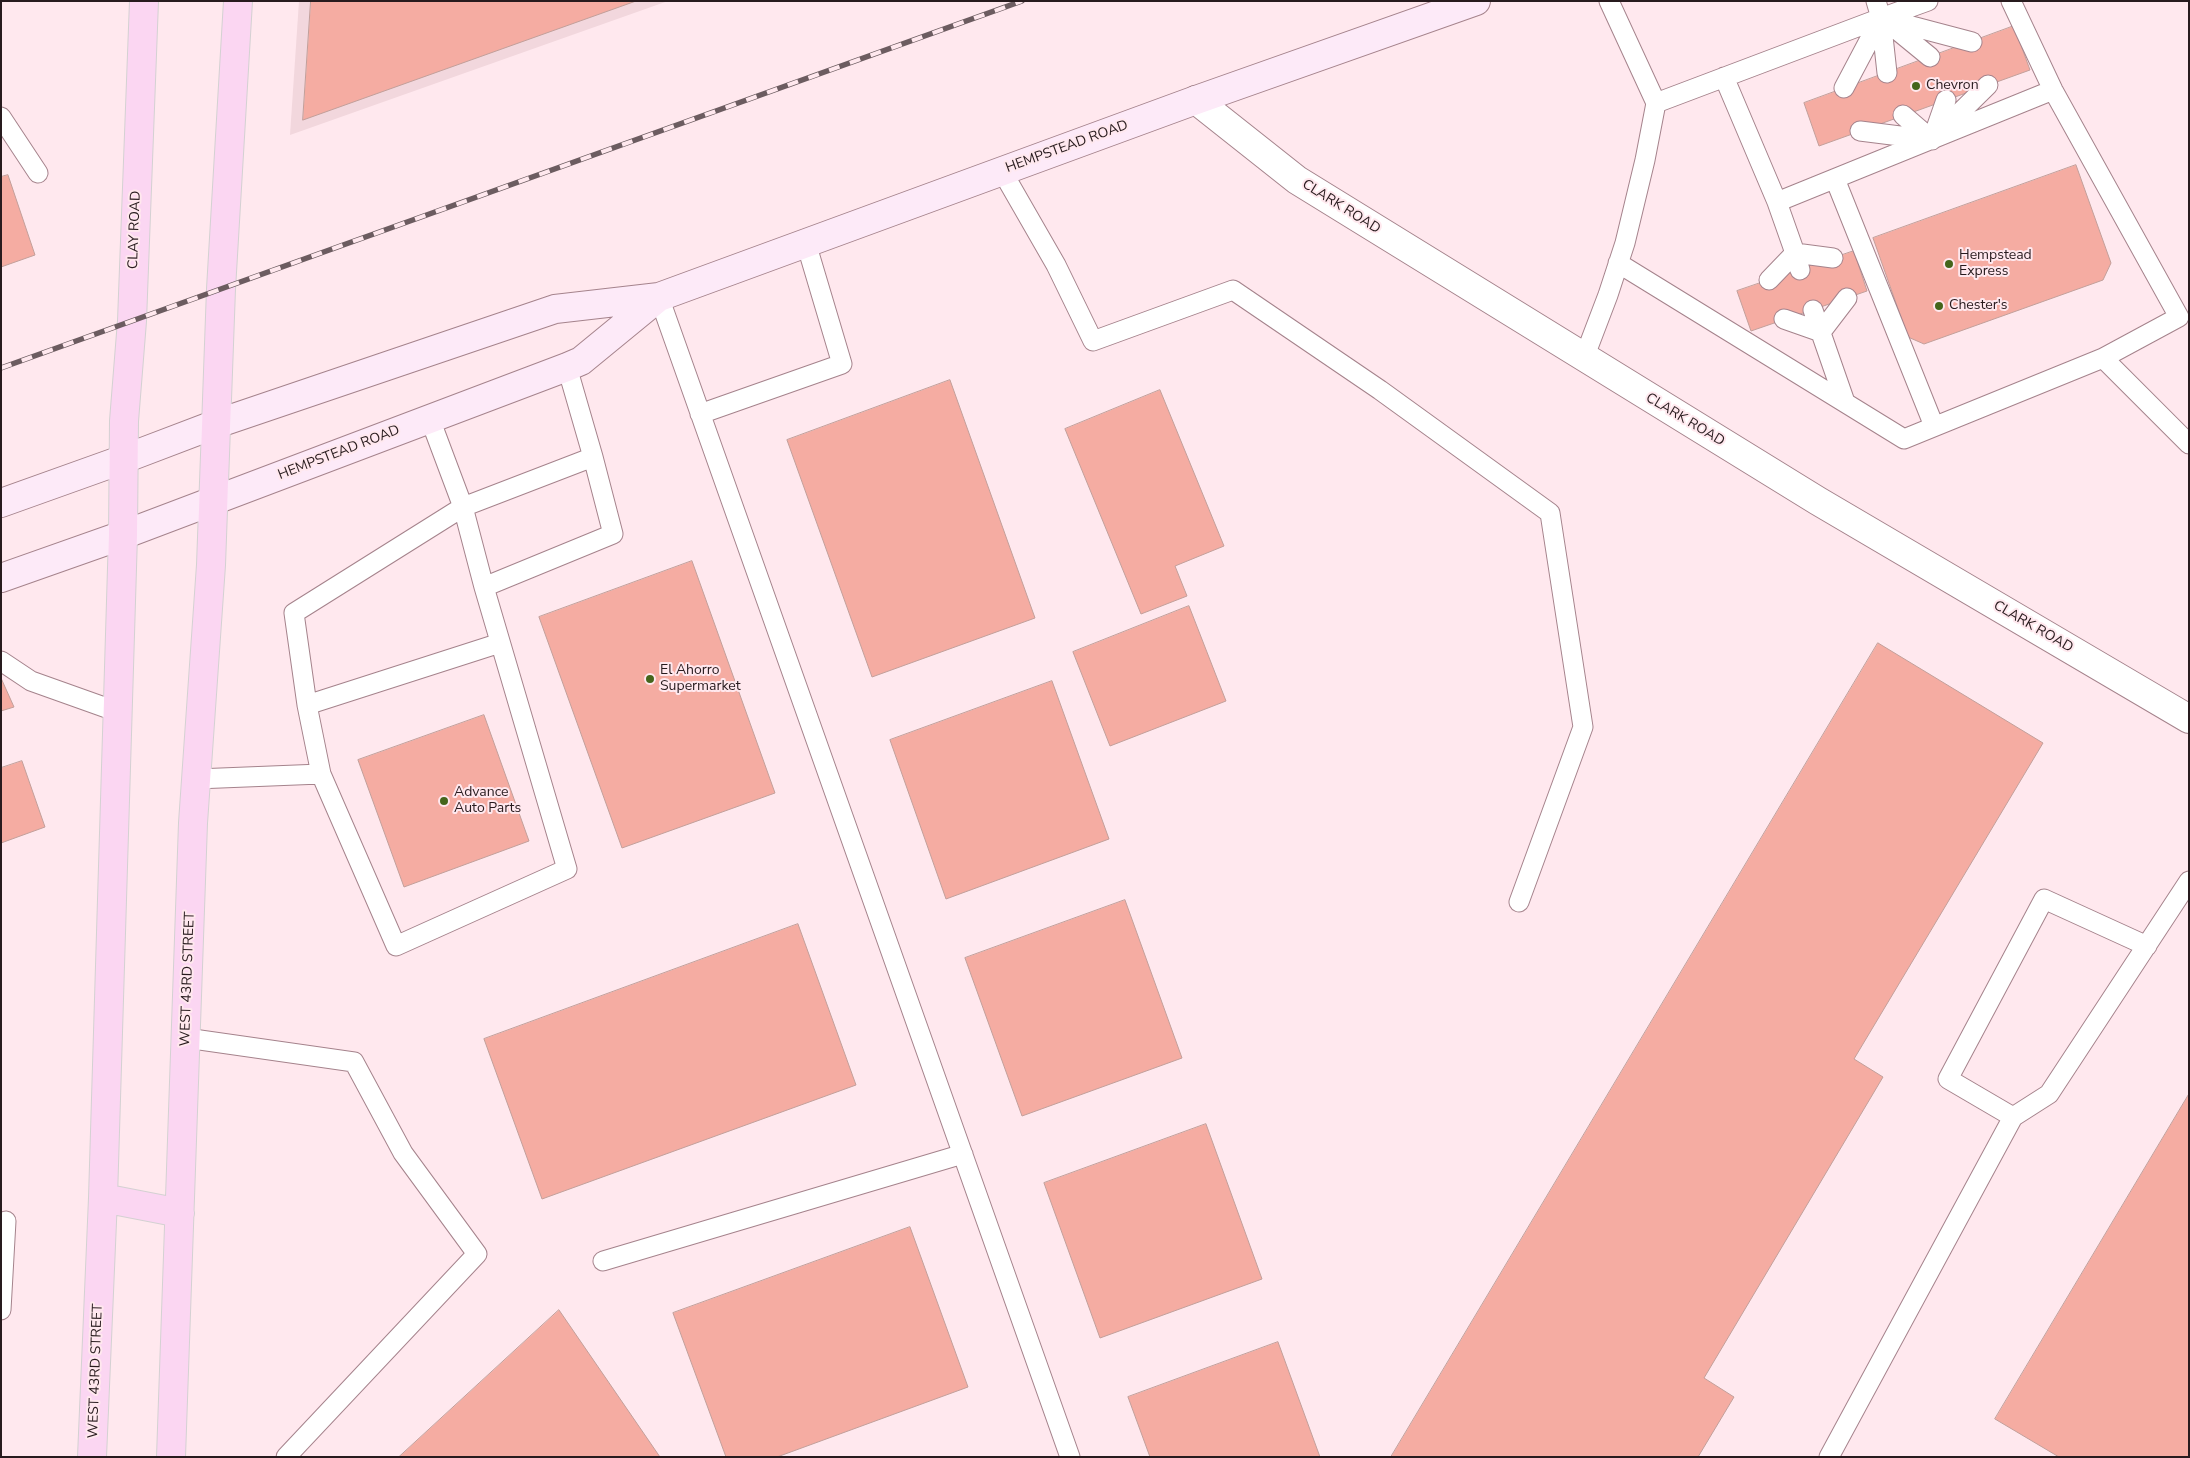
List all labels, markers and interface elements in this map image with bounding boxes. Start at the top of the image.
place label: Chevron [1926,78,1979,94]
marker: Chevron [1910,80,1922,92]
street label: HEMPSTEAD ROAD [1003,117,1131,177]
street label: CLARK ROAD [1299,176,1383,238]
street label: CLAY ROAD [125,191,145,269]
place label: Hempstead Express [1959,248,2032,280]
marker: Hempstead Express [1943,258,1955,270]
place label: Chester's [1949,298,2008,314]
marker: Chester's [1933,300,1945,312]
street label: CLARK ROAD [1642,390,1728,450]
street label: HEMPSTEAD ROAD [276,422,402,484]
street label: CLARK ROAD [1990,597,2076,657]
place label: El Ahorro Supermarket [660,663,741,696]
marker: El Ahorro Supermarket [644,673,656,685]
place label: Advance Auto Parts [454,785,521,818]
marker: Advance Auto Parts [438,795,450,807]
street label: WEST 43RD STREET [177,911,199,1047]
street label: WEST 43RD STREET [85,1303,107,1439]

